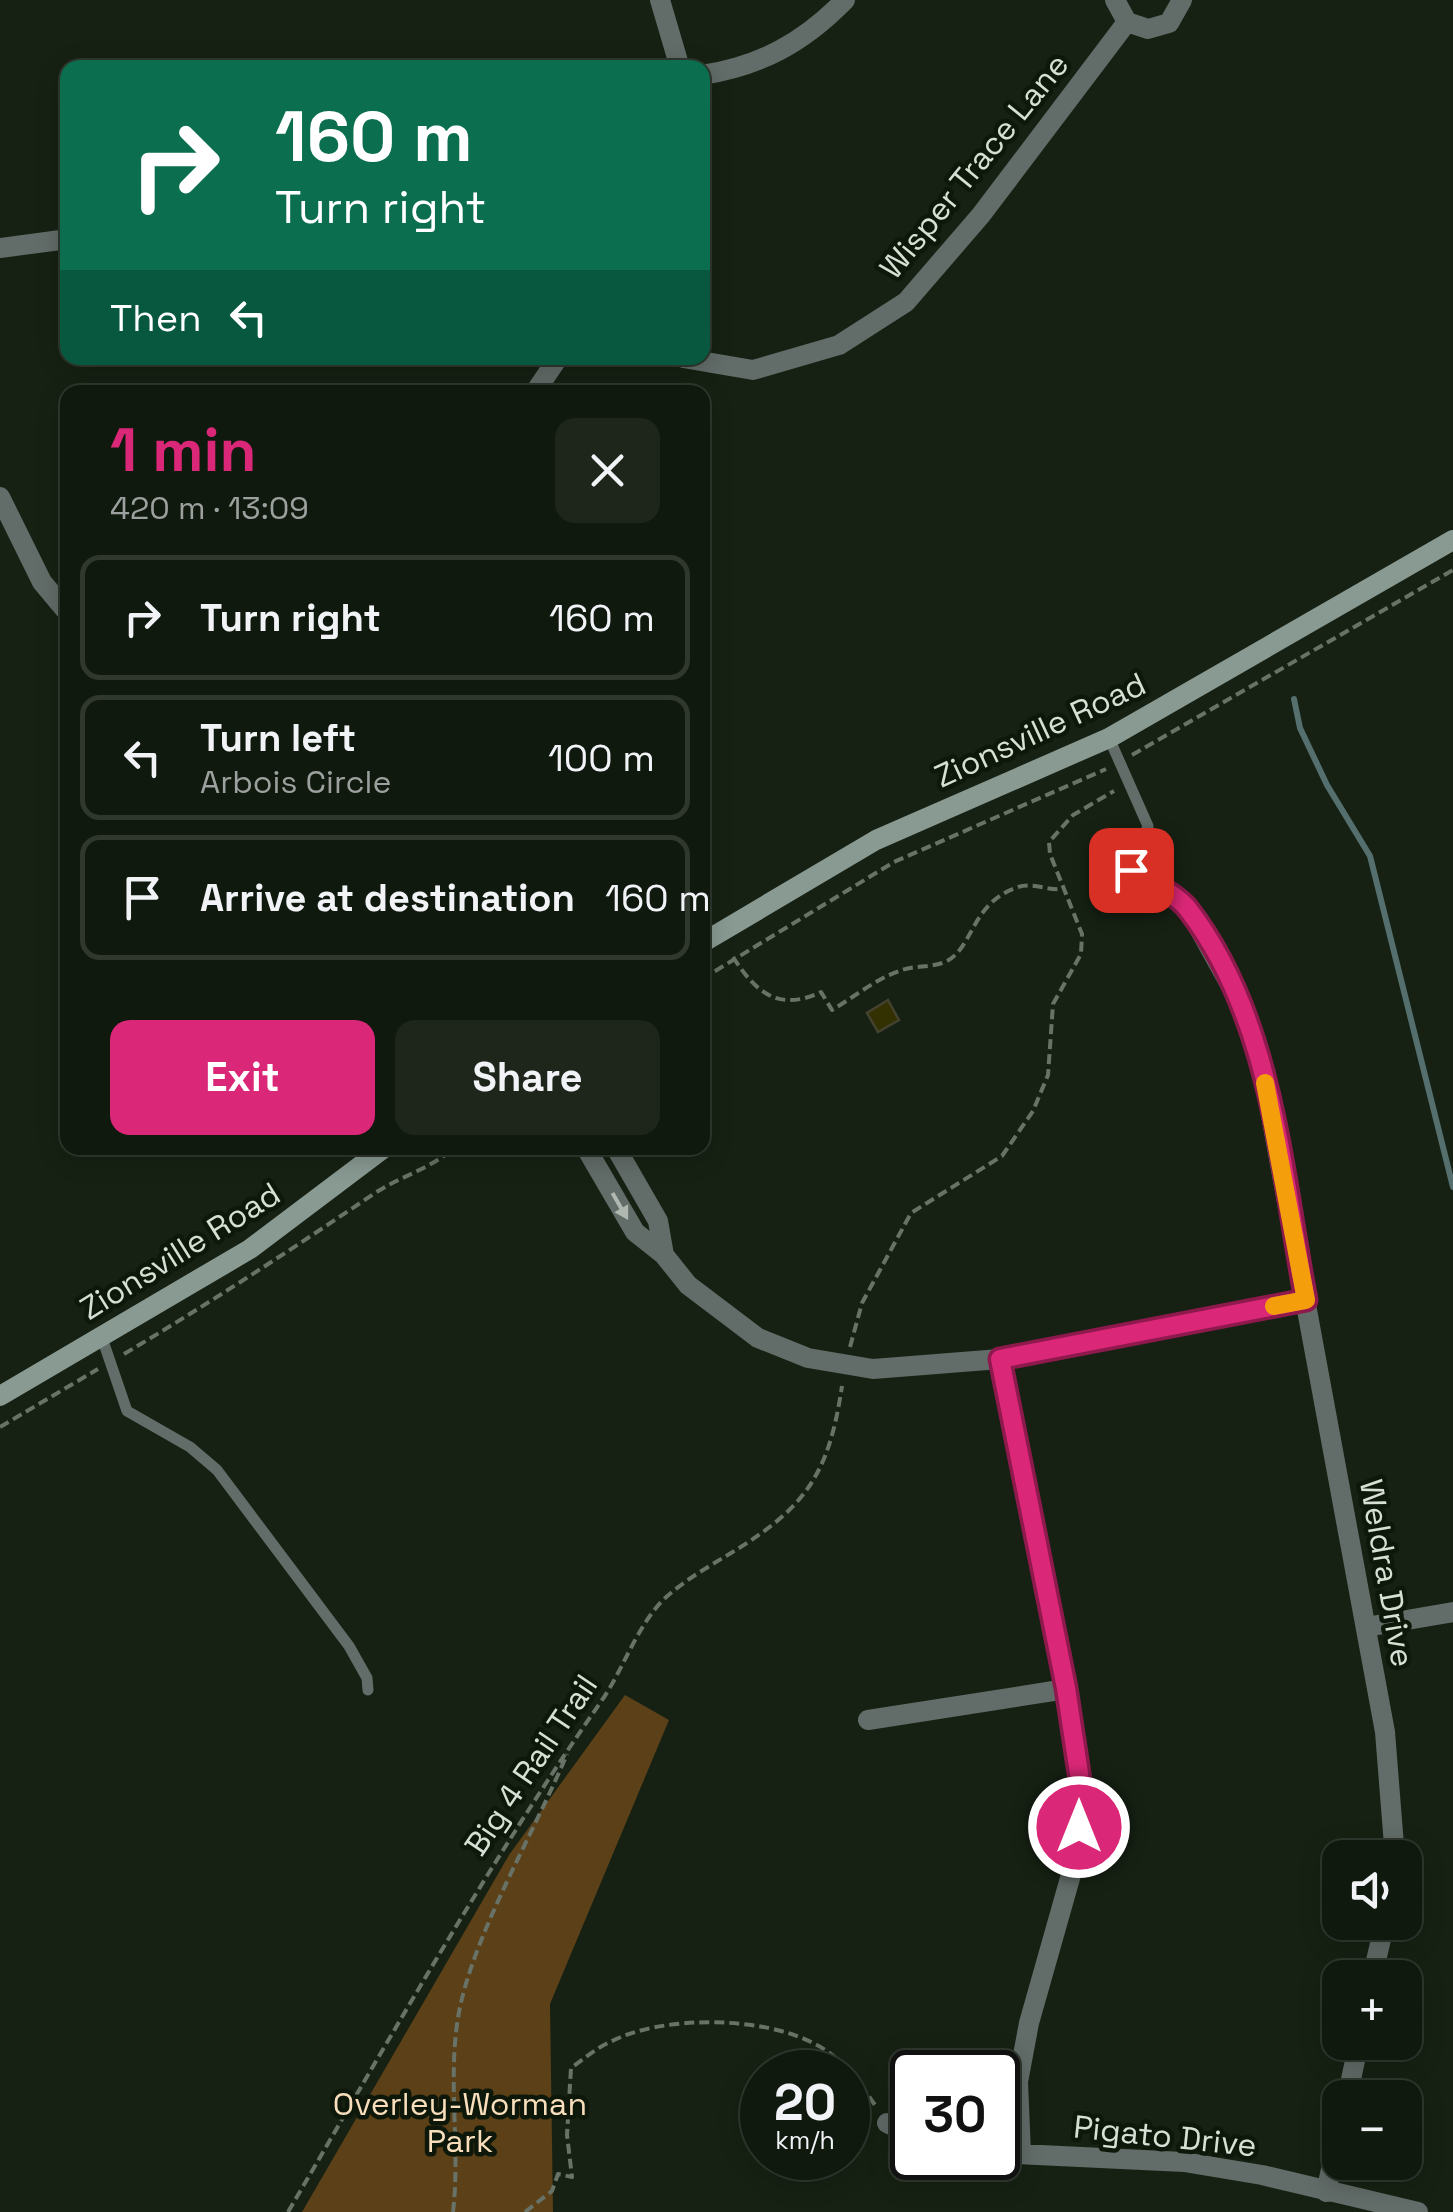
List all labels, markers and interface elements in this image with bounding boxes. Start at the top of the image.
street label: Wisper Trace Lane [871,45,1077,287]
text: 160 m [275,92,473,181]
icon: right [110,100,240,230]
text: Turn right [275,179,486,236]
icon: left [221,290,276,345]
text: Then [110,294,201,342]
text: 1 min [110,412,257,489]
button: close [555,418,660,523]
text: 420 m · 13:09 [110,488,309,528]
icon: right [115,590,170,645]
text: Turn right [200,594,381,642]
text: 160 m [549,594,655,642]
street label: Zionsville Road [928,664,1152,796]
text: Turn left [200,714,356,762]
icon: left [115,730,170,785]
text: 100 m [548,734,655,782]
text: Arbois Circle [200,762,391,802]
pin [1089,828,1174,913]
icon: arrive [1104,843,1159,898]
icon: arrive [115,870,170,925]
text: Arrive at destination [200,874,575,922]
text: 160 m [605,874,711,922]
button: Exit [110,1020,375,1135]
button: Share [395,1020,660,1135]
street label: Zionsville Road [73,1174,287,1328]
one-way arrow [611,1191,628,1220]
street label: Weldra Drive [1351,1476,1423,1670]
street label: Big 4 Rail Trail [456,1667,606,1863]
position arrow [1027,1775,1131,1879]
map controls [1322,1840,1422,2180]
button: sound [1322,1840,1422,1940]
button: + [1322,1960,1422,2060]
speed limit sign: 30 [890,2050,1020,2180]
text: 20 [774,2071,836,2135]
button: − [1322,2080,1422,2180]
park label: Overley-Worman Park [333,2084,587,2161]
street label: Pigato Drive [1072,2107,1258,2165]
text: km/h [775,2124,835,2156]

